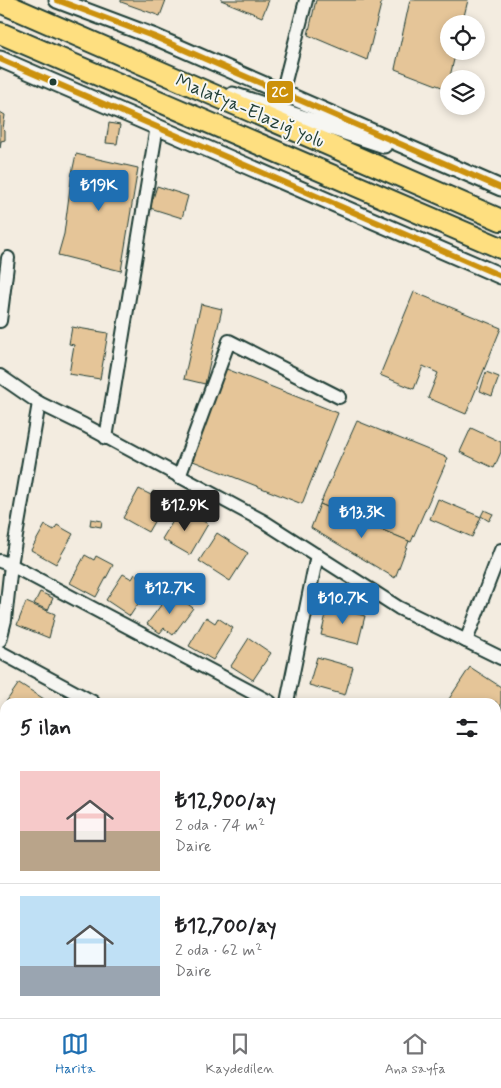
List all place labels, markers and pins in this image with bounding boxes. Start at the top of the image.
unlabelled marker [48,77,58,87]
pin: ₺19K [69,170,129,212]
pin: ₺12.9K [144,490,226,532]
pin: ₺13.3K [321,496,403,539]
pin: ₺12.7K [129,572,211,615]
pin: ₺10.7K [302,582,384,625]

